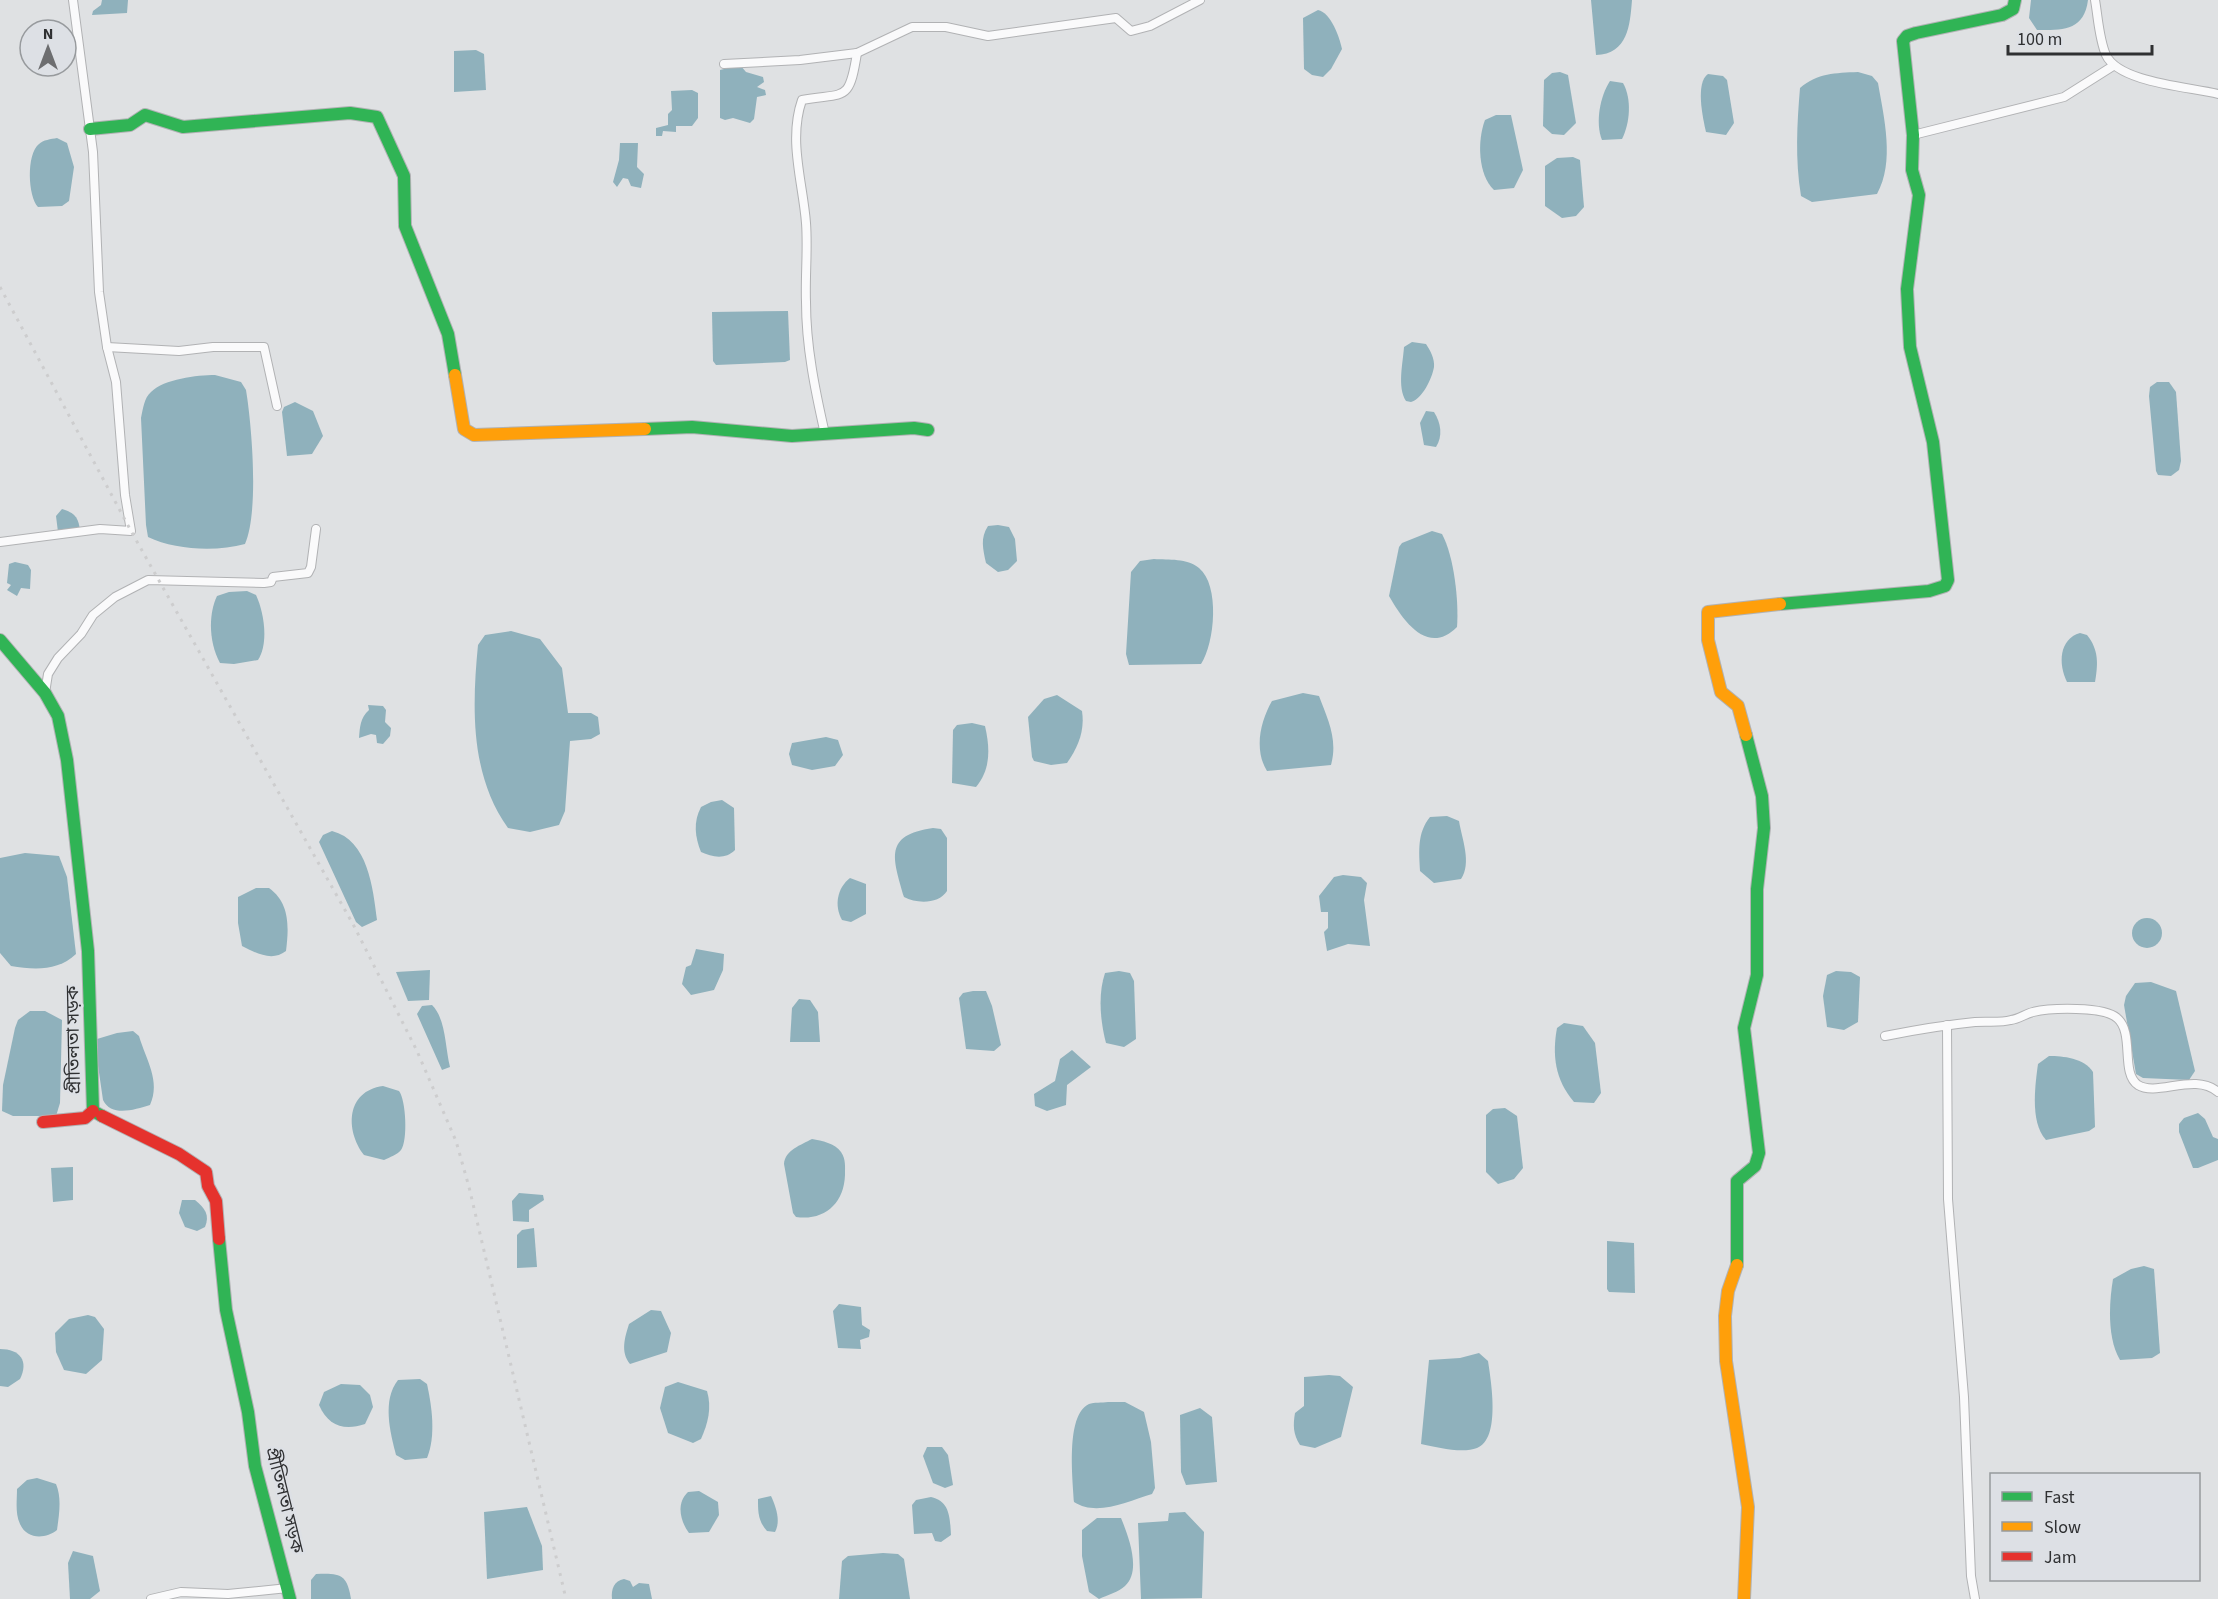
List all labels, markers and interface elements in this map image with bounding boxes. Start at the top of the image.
north arrow [18,18,78,78]
scale bar [2008,18,2152,56]
text: N [43,23,53,45]
text: 100 m [2017,27,2062,52]
street label: প্রীতিলতা সড়ক [60,985,87,1095]
street label: প্রীতিলতা সড়ক [259,1444,310,1556]
legend [1990,1473,2200,1581]
text: Fast [2044,1485,2075,1510]
text: Slow [2044,1515,2081,1540]
text: Jam [2044,1545,2077,1570]

